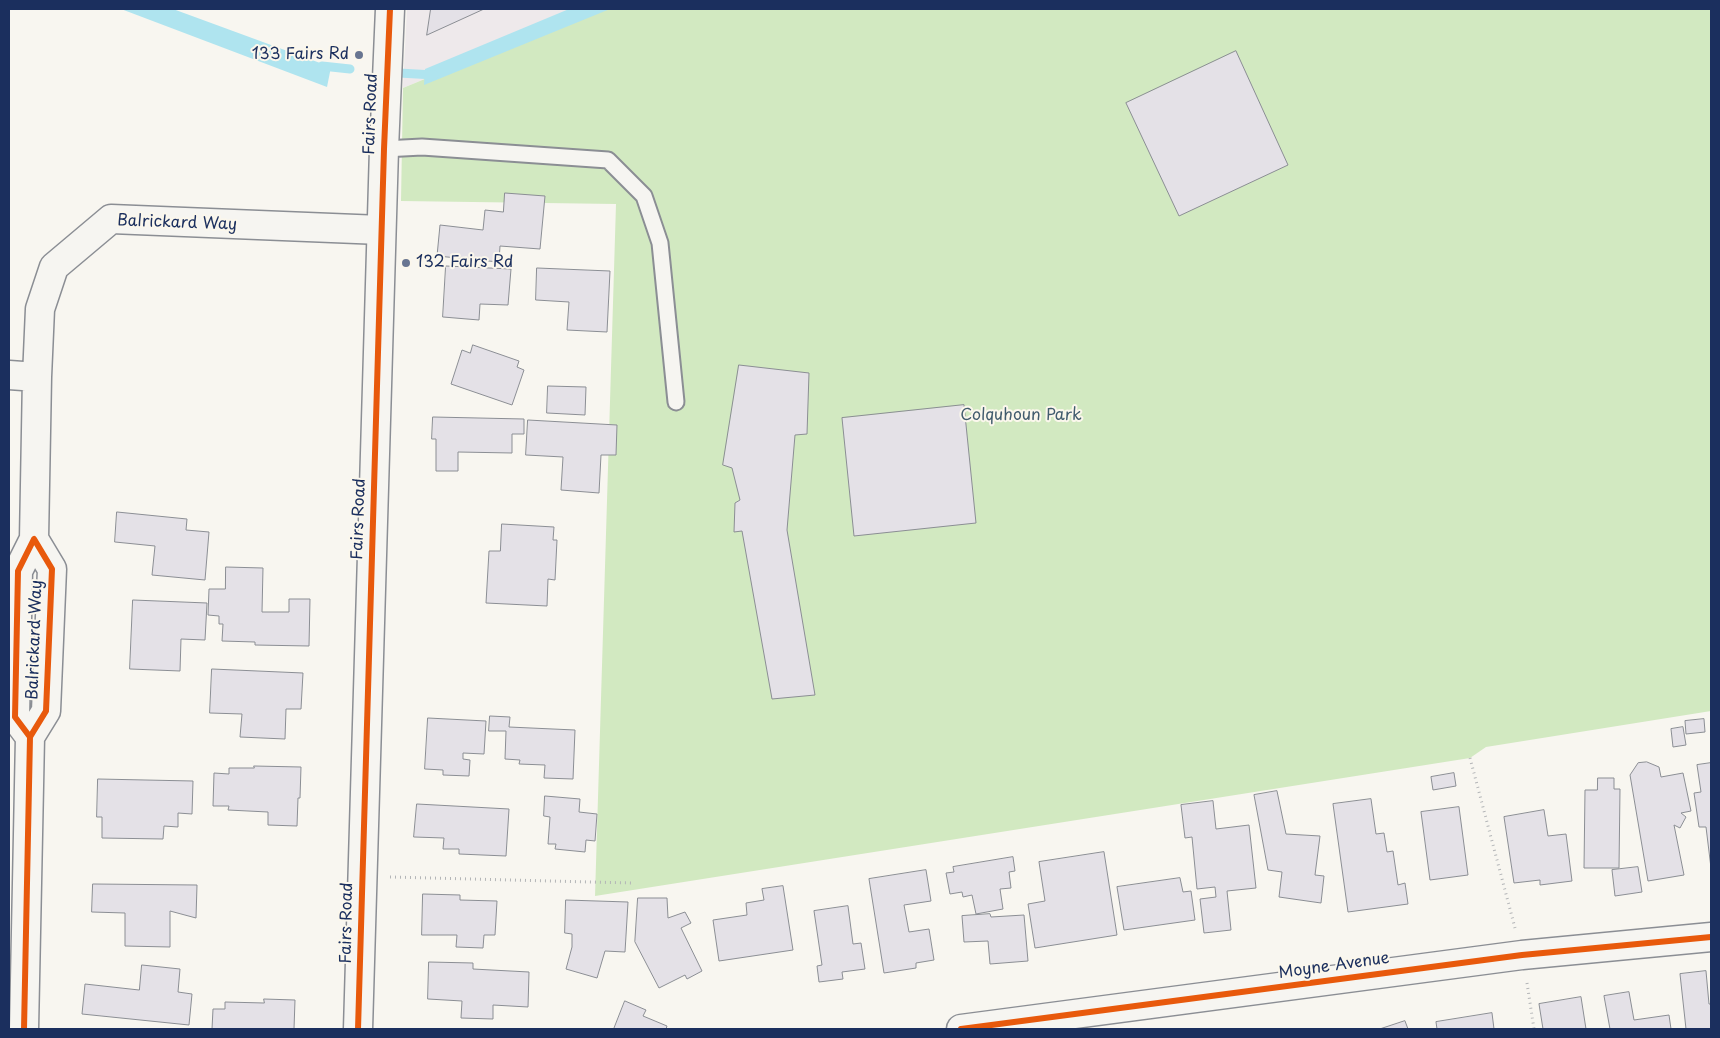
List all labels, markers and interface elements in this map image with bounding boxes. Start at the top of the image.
place label: 133 Fairs Rd [252,45,349,65]
marker: 133 Fairs Rd [353,49,365,61]
street label: Fairs Road [360,73,382,155]
street label: Balrickard Way [117,211,237,235]
place label: 132 Fairs Rd [416,253,513,273]
marker: 132 Fairs Rd [400,257,412,269]
park label: Colquhoun Park [960,406,1082,426]
street label: Fairs Road [348,478,370,560]
street label: Balrickard Way [23,580,47,700]
street label: Fairs Road [337,882,357,964]
street label: Moyne Avenue [1277,949,1391,983]

